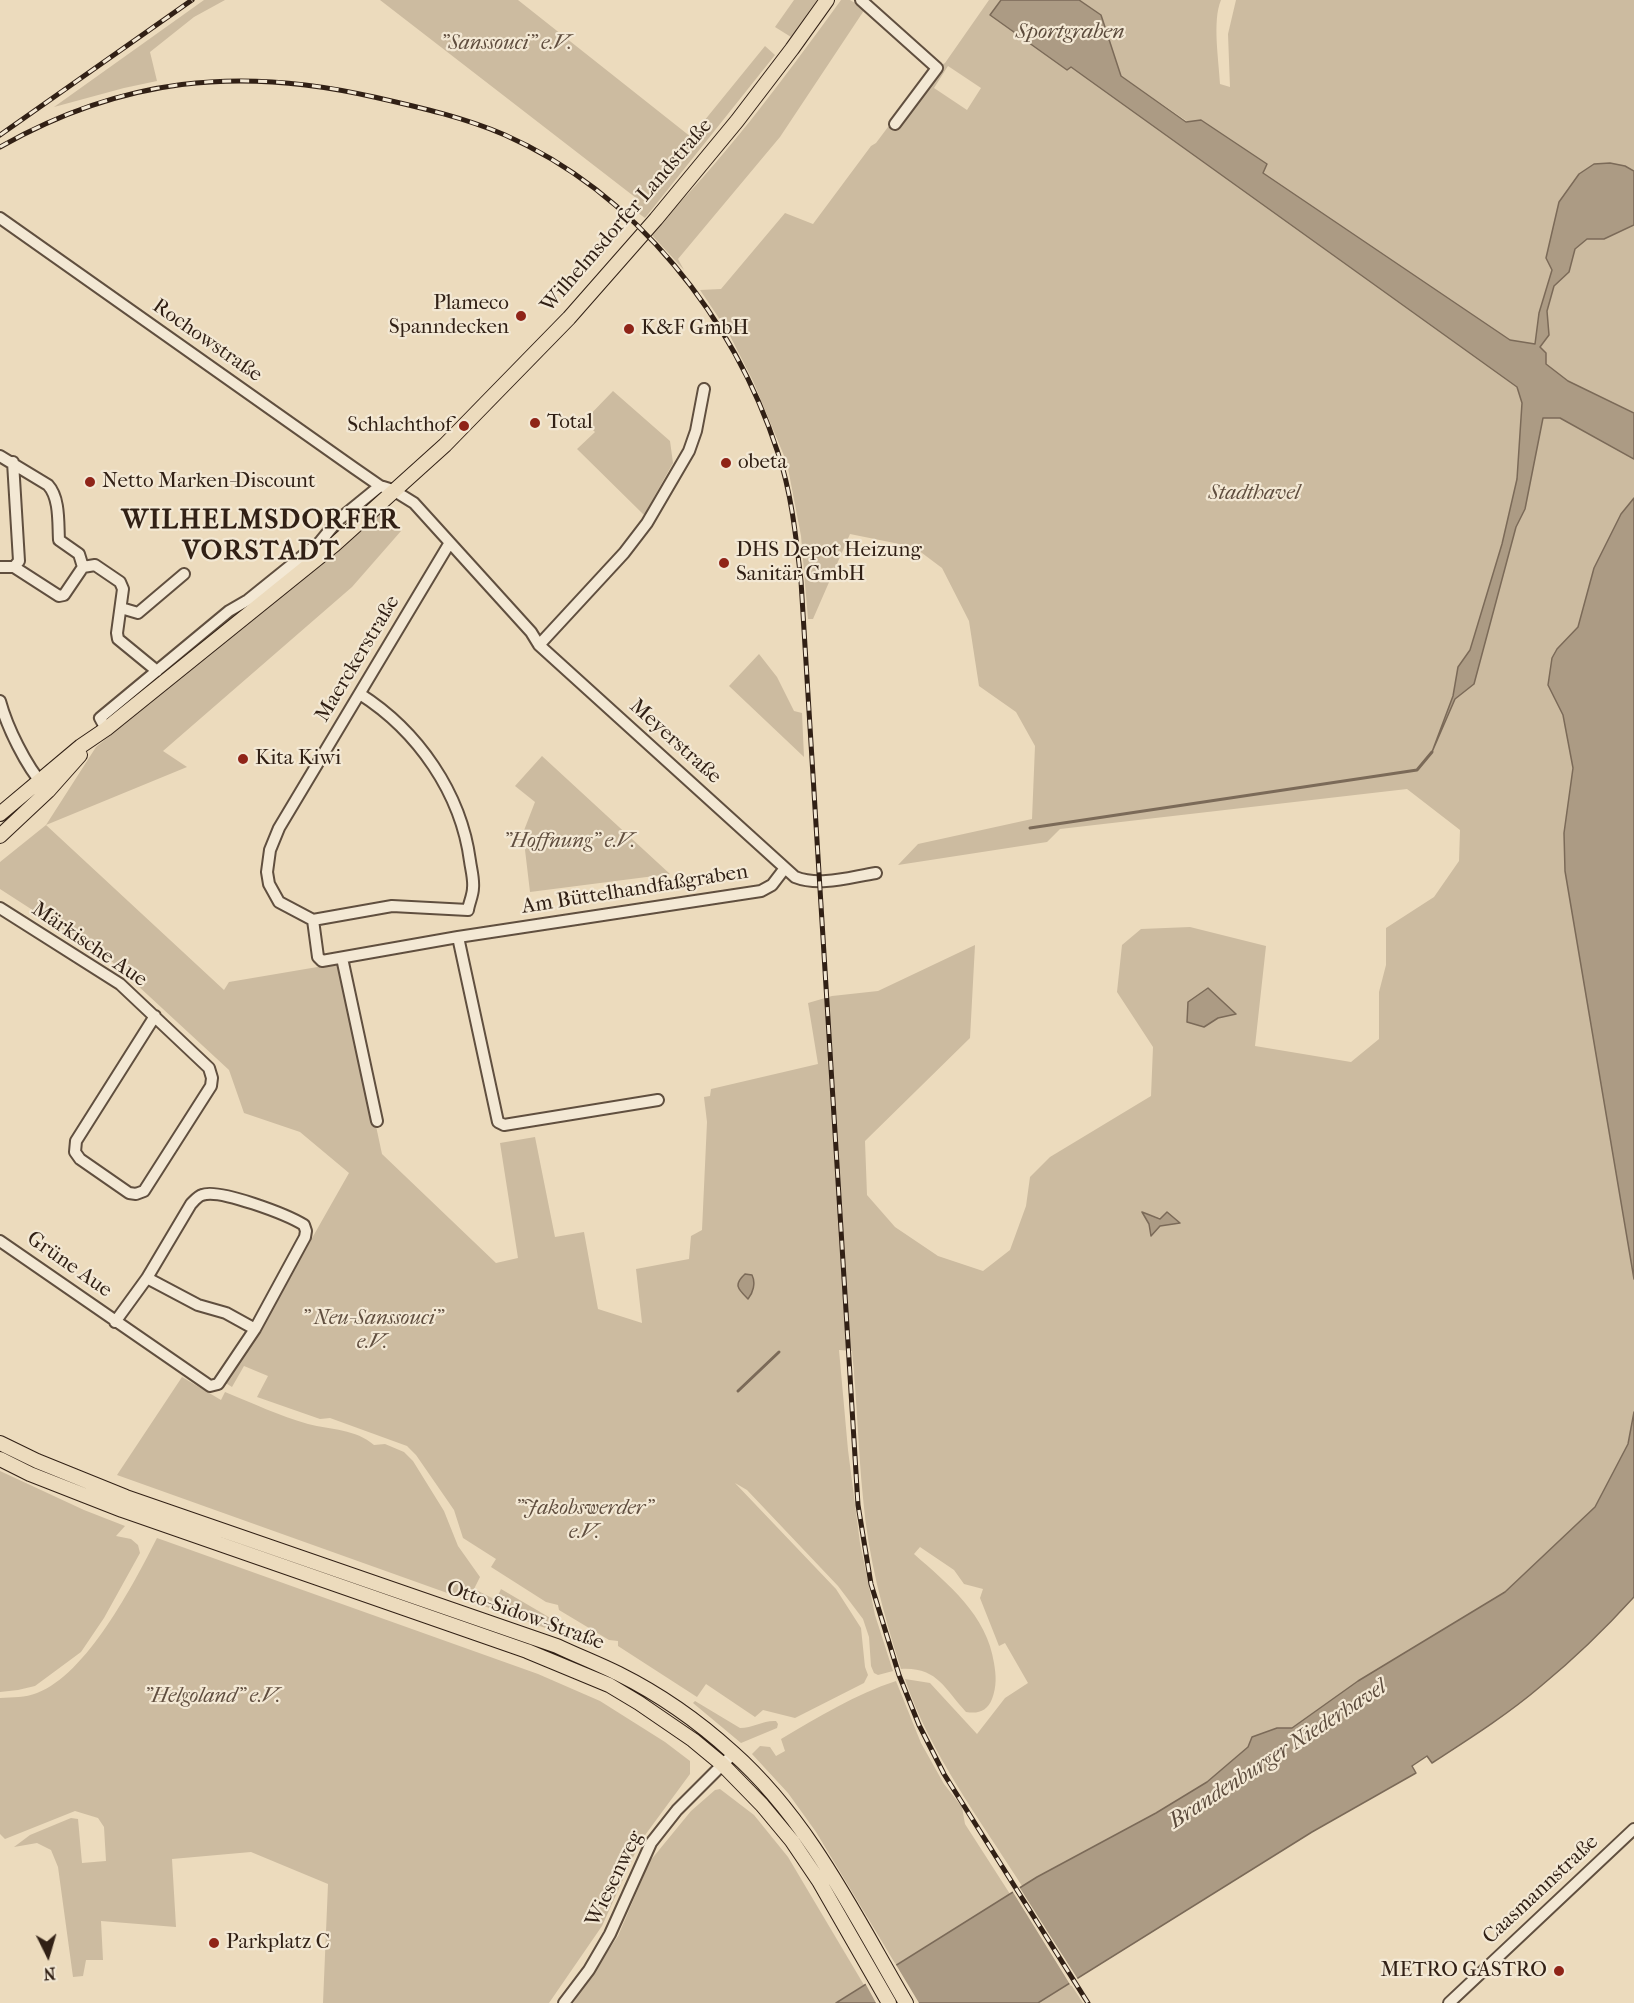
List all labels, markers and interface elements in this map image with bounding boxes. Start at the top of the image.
water label: Sportgraben [1015,20,1125,46]
park label: "Sanssouci" e.V. [440,31,572,57]
street label: Wilhelmsdorfer Landstraße [536,114,718,318]
place label: Plameco Spanndecken [389,291,509,341]
street label: Rochowstraße [147,294,267,388]
marker: Plameco Spanndecken [514,309,528,323]
place label: K&F GmbH [641,316,749,342]
marker: K&F GmbH [622,322,636,336]
place label: Total [547,410,593,436]
place label: Schlachthof [347,413,452,439]
marker: Total [528,416,542,430]
marker: Schlachthof [457,419,471,433]
place label: obeta [738,450,787,476]
marker: obeta [719,456,733,470]
place label: Netto Marken-Discount [102,469,315,495]
marker: Netto Marken-Discount [83,475,97,489]
park label: Stadthavel [1208,481,1300,507]
district label: WILHELMSDORFER VORSTADT [122,505,400,568]
place label: DHS Depot Heizung Sanitär GmbH [736,538,922,588]
marker: DHS Depot Heizung Sanitär GmbH [717,556,731,570]
street label: Maerckerstraße [310,591,406,727]
street label: Meyerstraße [624,694,726,790]
place label: Kita Kiwi [255,746,341,772]
marker: Kita Kiwi [236,752,250,766]
park label: "Hoffnung" e.V. [503,829,635,855]
street label: Am Büttelhandfaßgraben [520,860,750,920]
street label: Märkische Aue [26,897,152,993]
street label: Grüne Aue [22,1226,116,1304]
park label: " Neu-Sanssouci" e.V. [301,1306,443,1356]
park label: "Jakobswerder" e.V. [515,1496,653,1546]
street label: Otto-Sidow-Straße [443,1576,607,1656]
water label: Brandenburger Niederhavel [1164,1675,1392,1835]
park label: "Helgoland" e.V. [144,1684,280,1710]
street label: Wiesenweg [581,1827,649,1931]
street label: Caasmannstraße [1478,1830,1604,1950]
north arrow [18,1925,78,1985]
place label: Parkplatz C [226,1930,330,1956]
marker: Parkplatz C [207,1936,221,1950]
place label: METRO GASTRO [1380,1958,1547,1984]
text: N [43,1963,56,1983]
marker: METRO GASTRO [1552,1964,1566,1978]

